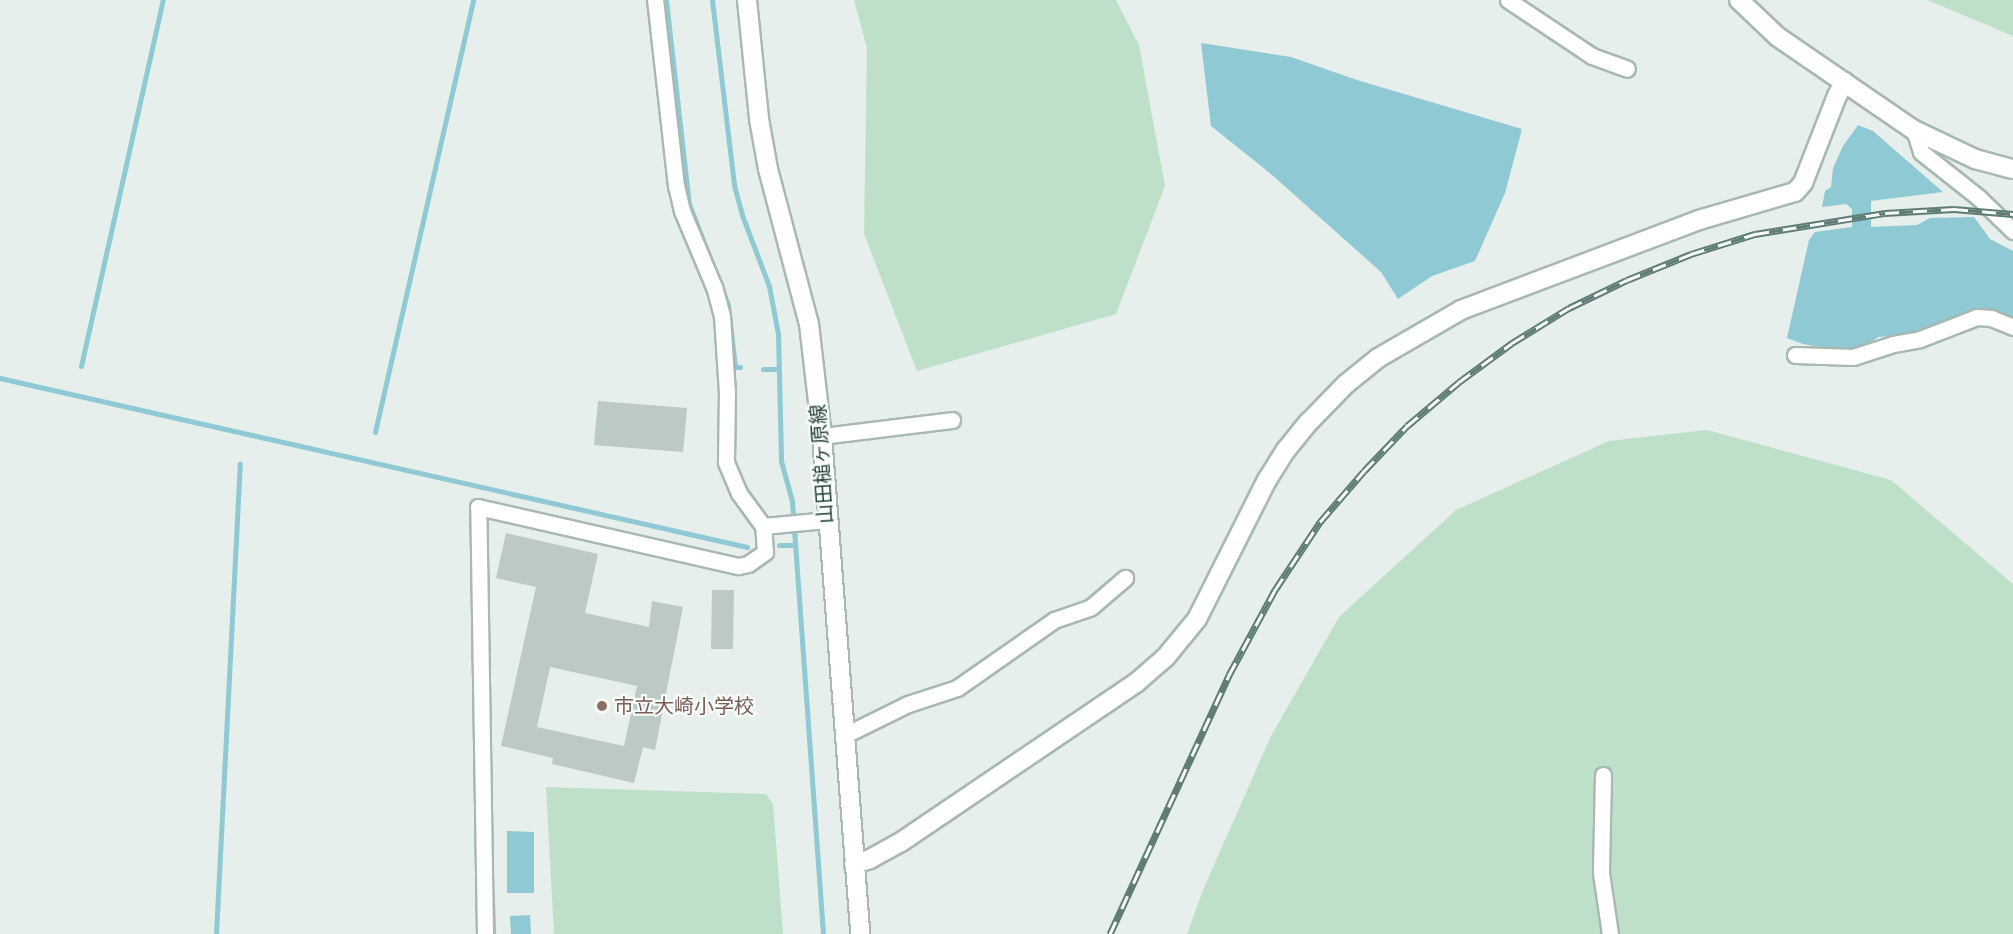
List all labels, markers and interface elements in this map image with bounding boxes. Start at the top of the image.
street label: 山田槌ヶ原線 [806,403,838,525]
place label: 市立大崎小学校 [614,694,754,718]
marker: 市立大崎小学校 [595,699,609,713]

